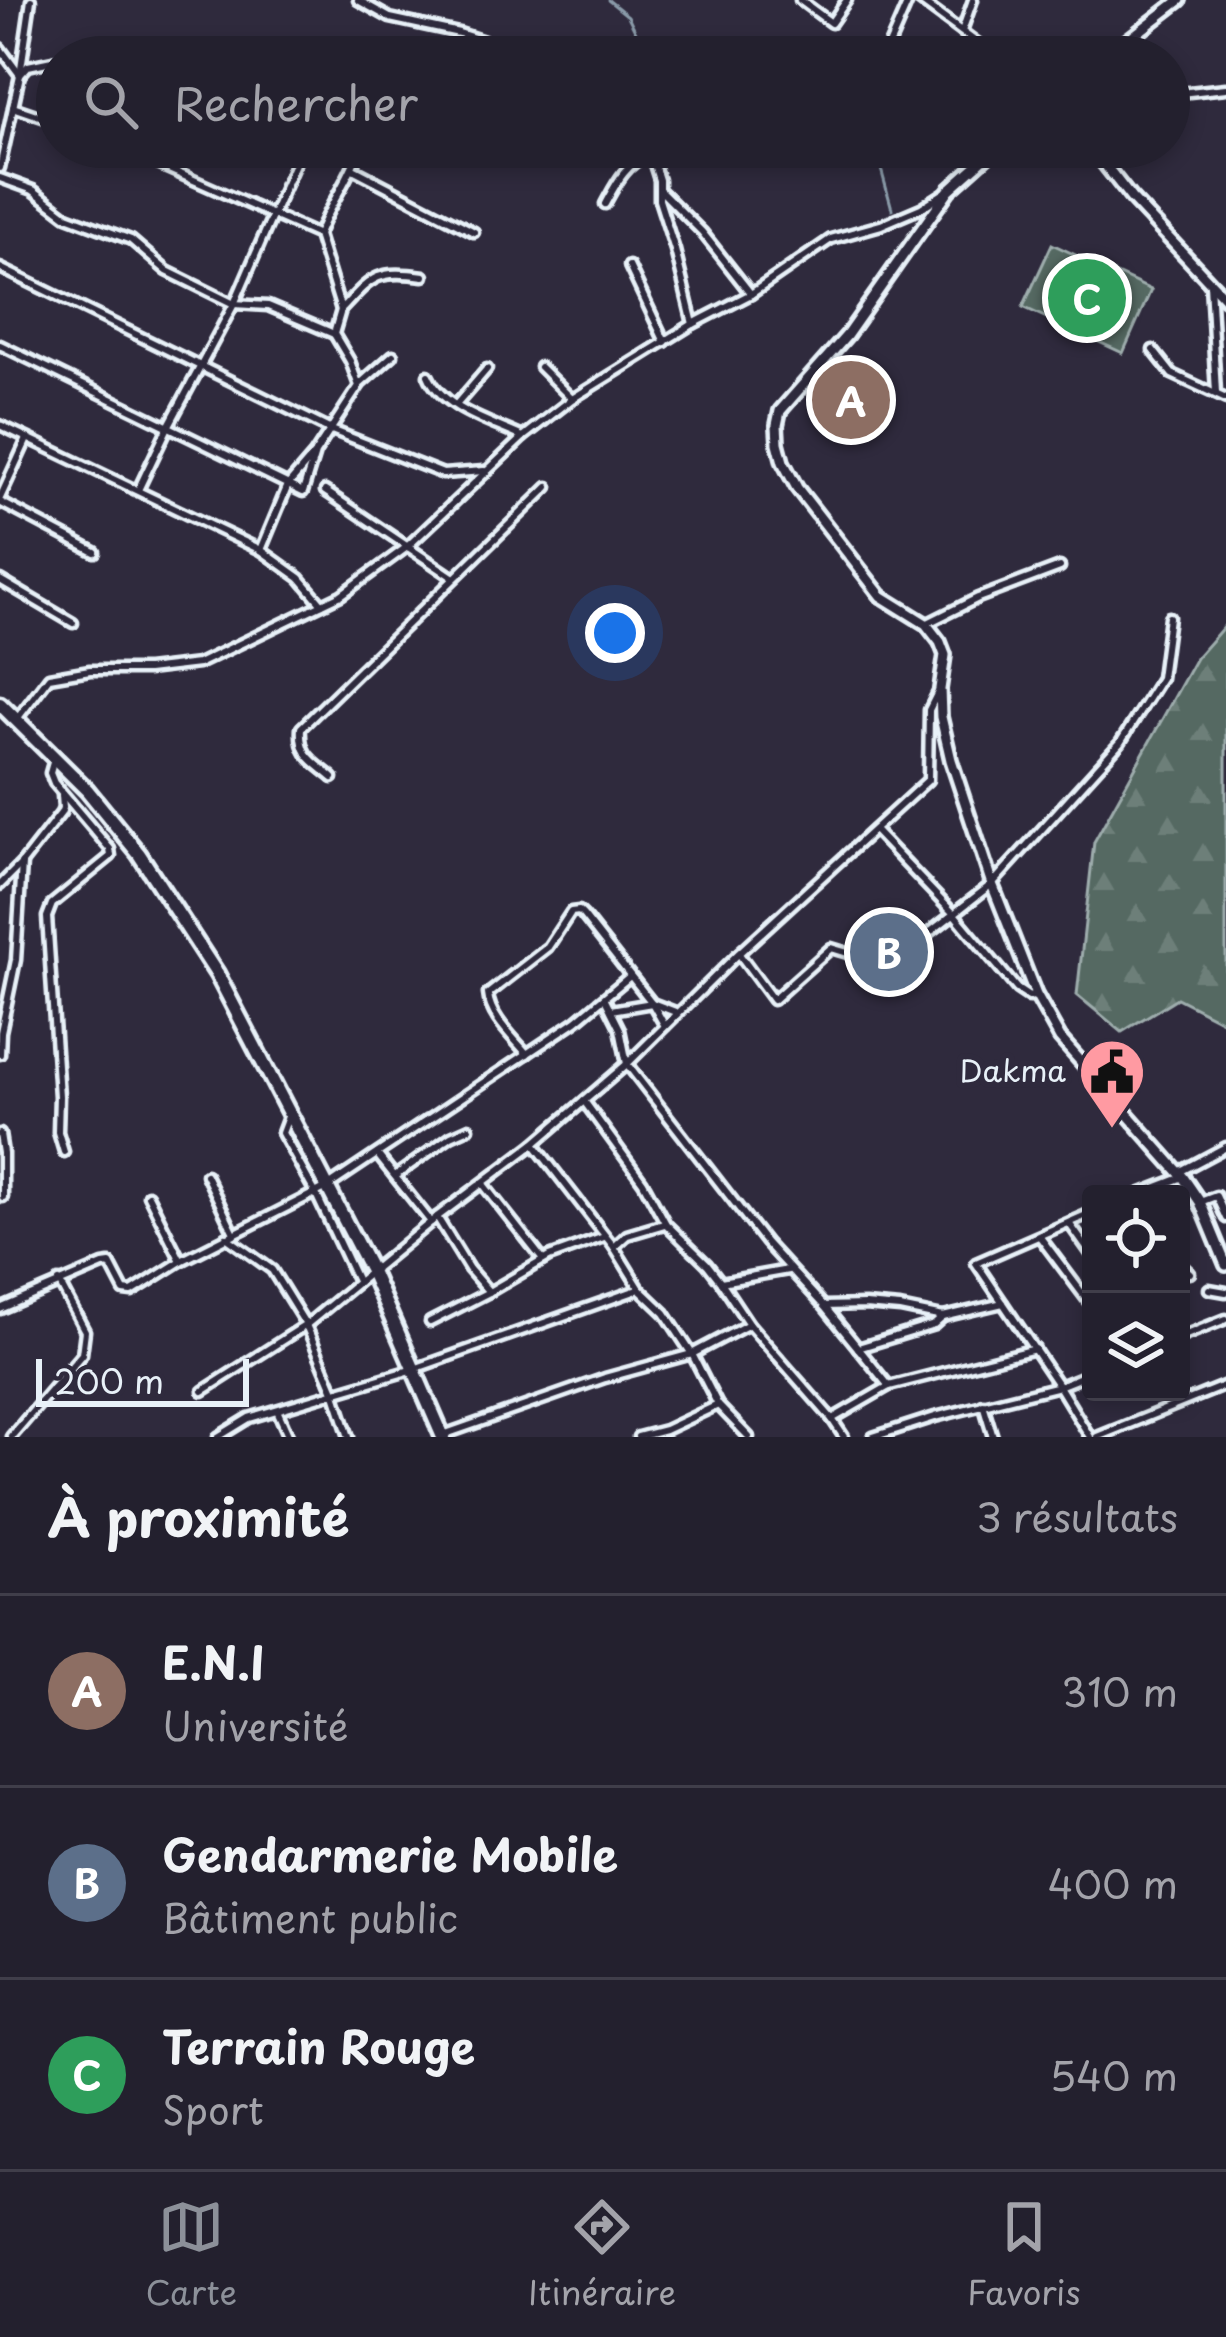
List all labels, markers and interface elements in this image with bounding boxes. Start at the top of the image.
search box [36,36,1190,168]
text: Rechercher [174,68,418,136]
icon: search [78,69,144,135]
pin: C [1048,253,1126,343]
pin: A [812,355,890,445]
your location [585,603,645,663]
pin: B [850,907,928,997]
public building icon: Dakma [1077,1037,1147,1131]
place label: Dakma [960,1047,1066,1092]
map controls [1082,1185,1190,1401]
button: locate [1082,1185,1190,1293]
button: layers [1082,1293,1190,1401]
scale bar [36,1353,249,1406]
text: 200 m [54,1355,164,1405]
text: À proximité [48,1477,349,1554]
text: 3 résultats [976,1486,1178,1545]
text: E.N.I [162,1627,265,1695]
text: A [72,1661,102,1720]
text: 310 m [1061,1661,1178,1720]
text: Université [162,1695,348,1754]
text: Gendarmerie Mobile [162,1819,618,1887]
text: B [74,1853,100,1912]
text: 400 m [1048,1853,1178,1912]
text: Bâtiment public [162,1887,458,1946]
text: Terrain Rouge [162,2011,475,2079]
text: C [72,2045,102,2104]
text: 540 m [1049,2045,1178,2104]
text: Sport [162,2079,264,2138]
tab: Carte [145,2194,237,2316]
tab: Itinéraire [528,2194,676,2316]
tab: Favoris [967,2194,1081,2316]

